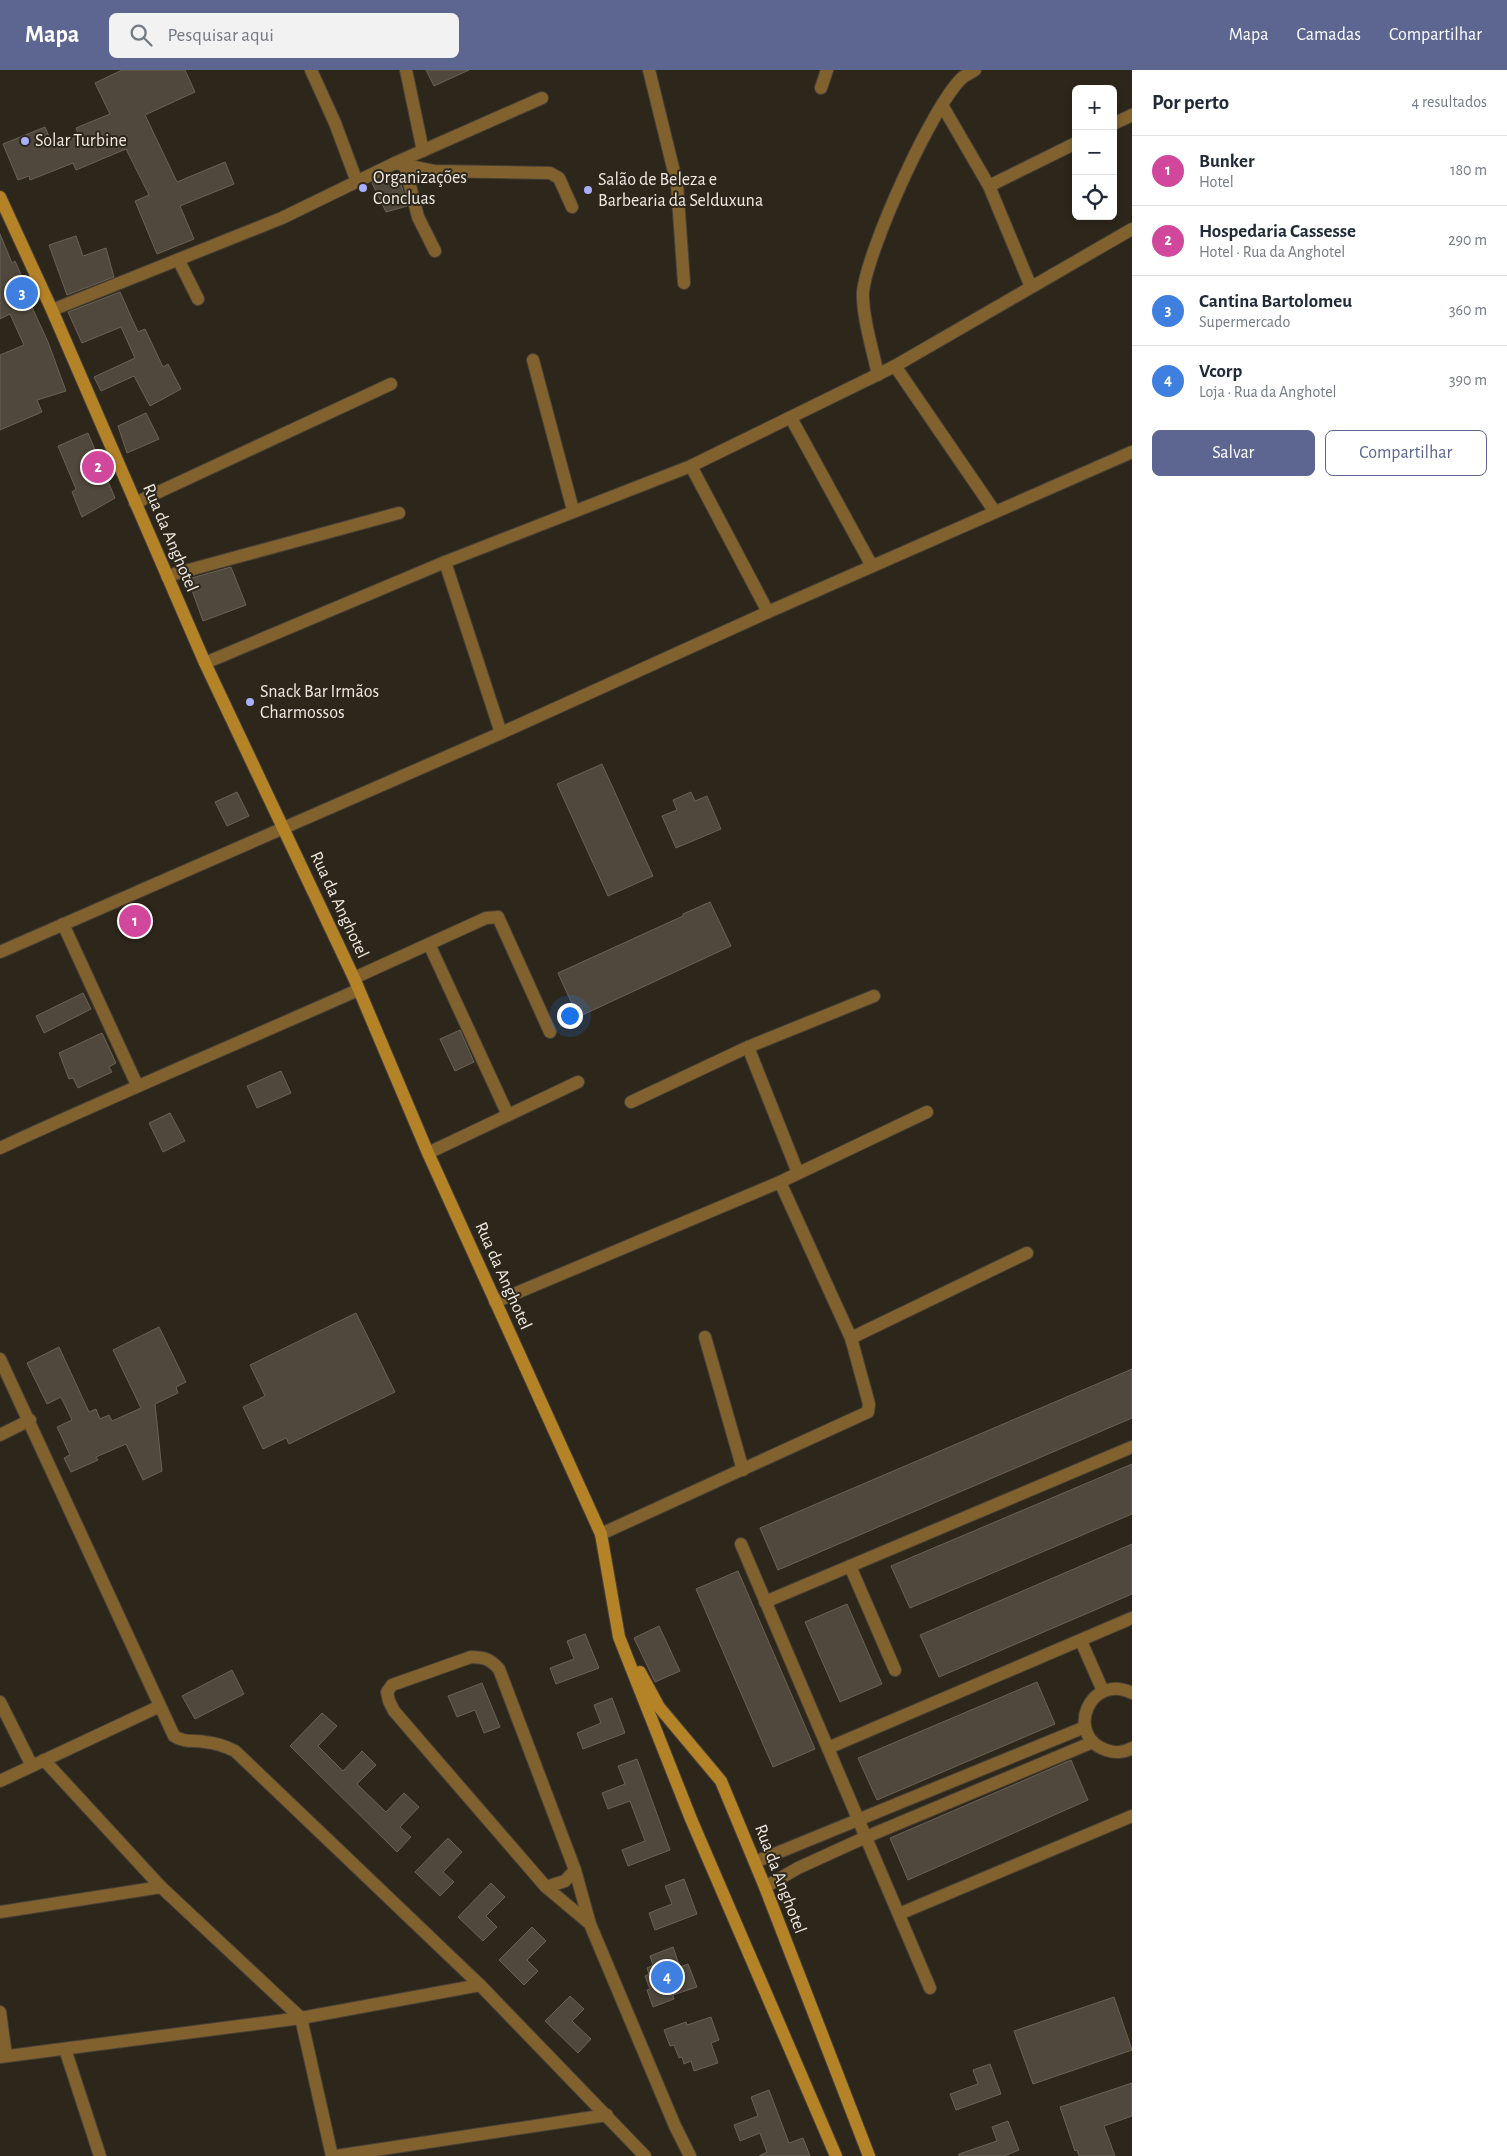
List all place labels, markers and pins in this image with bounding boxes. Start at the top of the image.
place label: Solar Turbine [35,132,127,150]
marker: Solar Turbine [19,135,31,147]
place label: Organizações Concluas [373,169,467,208]
place label: Salão de Beleza e Barbearia da Selduxuna [598,171,763,210]
marker: Organizações Concluas [357,182,369,194]
marker: Salão de Beleza e Barbearia da Selduxuna [582,184,594,196]
pin: 3 [6,274,38,312]
pin: 2 [82,448,114,486]
place label: Snack Bar Irmãos Charmossos [260,683,379,722]
marker: Snack Bar Irmãos Charmossos [244,696,256,708]
pin: 1 [119,902,151,940]
pin: 4 [651,1958,683,1996]

